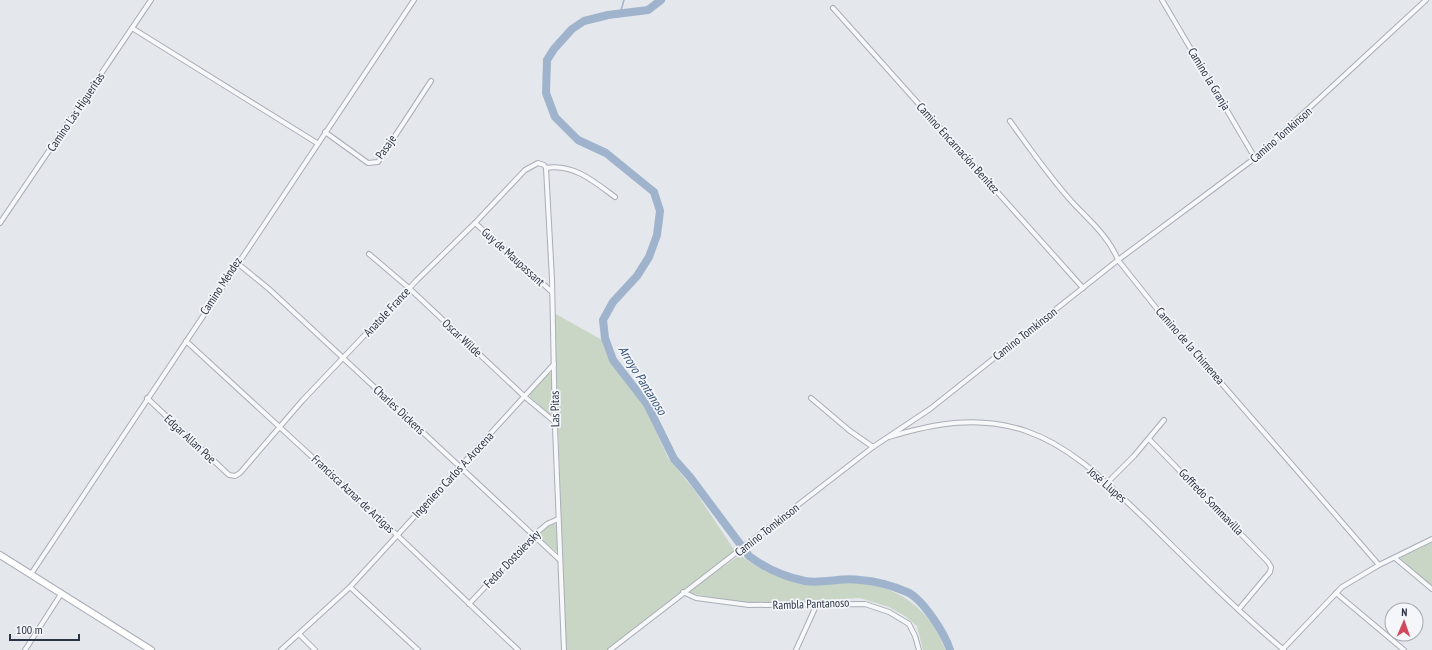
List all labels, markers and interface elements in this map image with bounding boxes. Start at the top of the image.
street label: Camino la Granja [1185,45,1234,113]
street label: Camino Las Higueritas [44,69,108,154]
street label: Camino Encarnación Benítez [914,99,1003,196]
street label: Camino Tomkinson [1247,104,1315,166]
street label: Pasaje [372,132,399,162]
street label: Guy de Maupassant [479,224,548,289]
street label: Camino Méndez [196,254,245,317]
street label: Anatole France [360,284,413,339]
street label: Camino Tomkinson [990,304,1060,363]
street label: Camino de la Chimenea [1153,304,1228,388]
street label: Oscar Wilde [439,315,485,360]
water label: Arroyo Pantanoso [615,342,671,419]
street label: Charles Dickens [370,382,428,437]
street label: Las Pitas [547,391,562,427]
street label: Edgar Allan Poe [161,411,219,466]
street label: Ingeniero Carlos A. Arocena [409,428,497,521]
street label: Francisca Aznar de Artigas [309,451,398,536]
street label: José Llupes [1084,463,1130,506]
street label: Goffredo Sommavilla [1176,465,1247,538]
street label: Camino Tomkinson [732,500,802,559]
street label: Fedor Dostoievsky [480,526,544,591]
street label: Rambla Pantanoso [772,595,850,612]
north arrow [1384,602,1424,642]
text: N [1401,605,1408,619]
scale bar [10,616,79,642]
text: 100 m [16,622,43,637]

